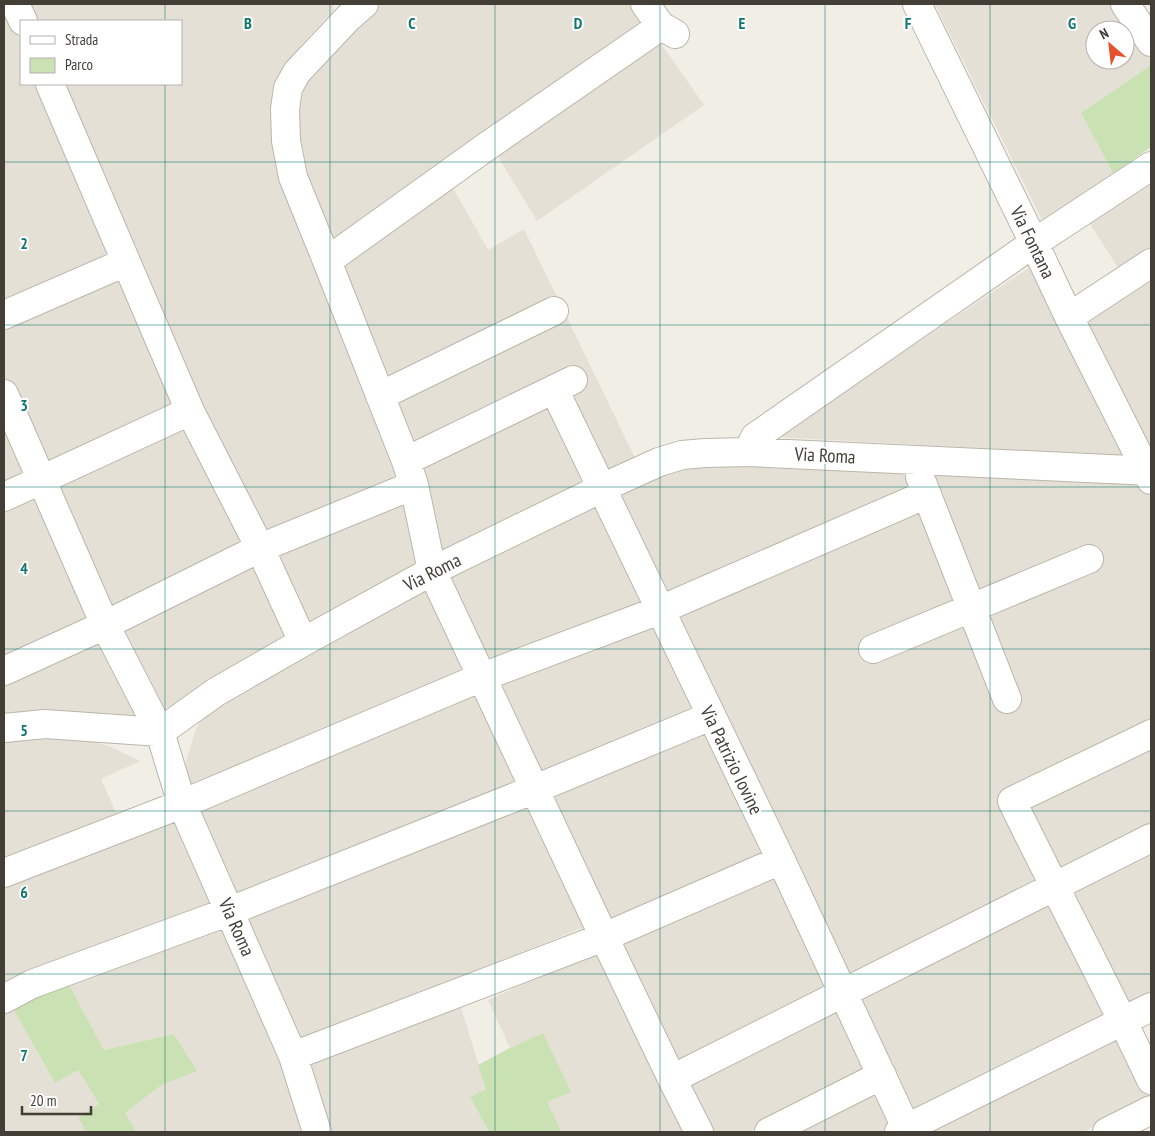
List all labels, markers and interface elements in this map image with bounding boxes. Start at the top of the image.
text: B [244,13,252,33]
text: C [408,13,416,33]
text: D [574,13,583,33]
text: E [739,13,746,33]
text: F [905,13,912,33]
text: G [1068,13,1076,33]
legend [20,20,182,85]
north arrow [1085,20,1135,70]
text: N [1096,24,1111,43]
text: Strada [65,30,98,49]
text: Parco [65,55,93,74]
street label: Via Fontana [1005,201,1061,282]
text: 2 [20,233,28,253]
text: 3 [20,395,28,415]
street label: Via Roma [793,441,856,469]
street label: Via Roma [398,547,465,597]
text: 4 [20,558,28,578]
street label: Via Patrizio Iovine [695,701,769,818]
text: 5 [20,720,28,740]
text: 6 [20,882,28,902]
street label: Via Roma [213,893,260,960]
text: 7 [20,1045,28,1065]
scale bar [22,1084,91,1116]
text: 20 m [30,1091,56,1110]

